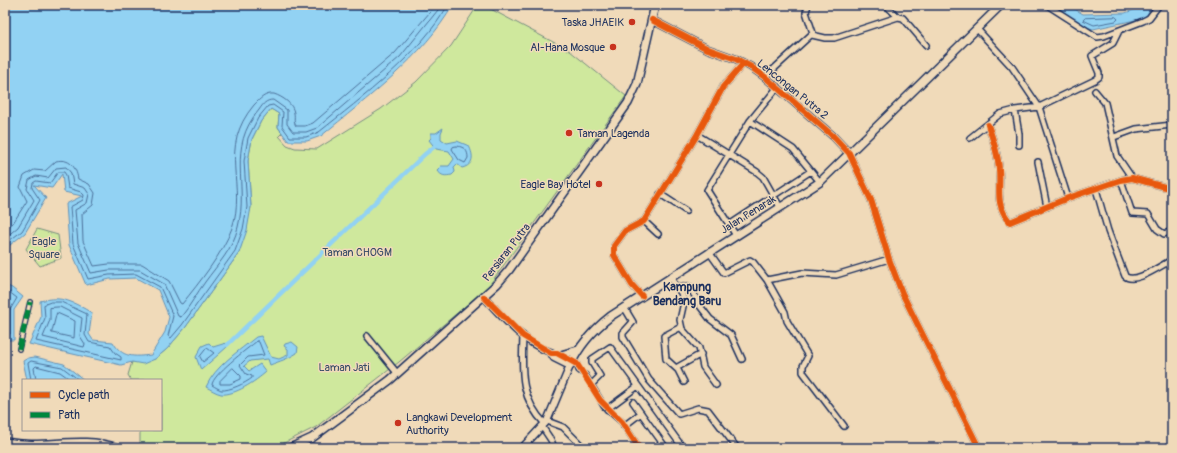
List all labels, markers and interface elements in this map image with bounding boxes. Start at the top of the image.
place label: Taska JHAEIK [562,16,624,29]
marker: Taska JHAEIK [627,17,637,27]
place label: Al-Hana Mosque [530,41,606,54]
marker: Al-Hana Mosque [608,42,618,52]
street label: Lencongan Putra 2 [754,57,831,122]
place label: Taman Lagenda [577,127,650,140]
marker: Taman Lagenda [564,128,574,138]
place label: Eagle Bay Hotel [520,178,591,191]
marker: Eagle Bay Hotel [594,179,604,189]
street label: Jalan Penarak [718,192,779,237]
street label: Persiaran Putra [480,221,533,284]
park label: Eagle Square [28,235,60,261]
park label: Taman CHOGM [322,246,392,259]
district label: Kampung Bendang Baru [653,280,721,309]
park label: Laman Jati [319,361,370,374]
legend [22,379,162,431]
text: Cycle path [58,388,110,403]
text: Path [58,408,80,423]
place label: Langkawi Development Authority [406,411,513,437]
marker: Langkawi Development Authority [393,418,403,428]

